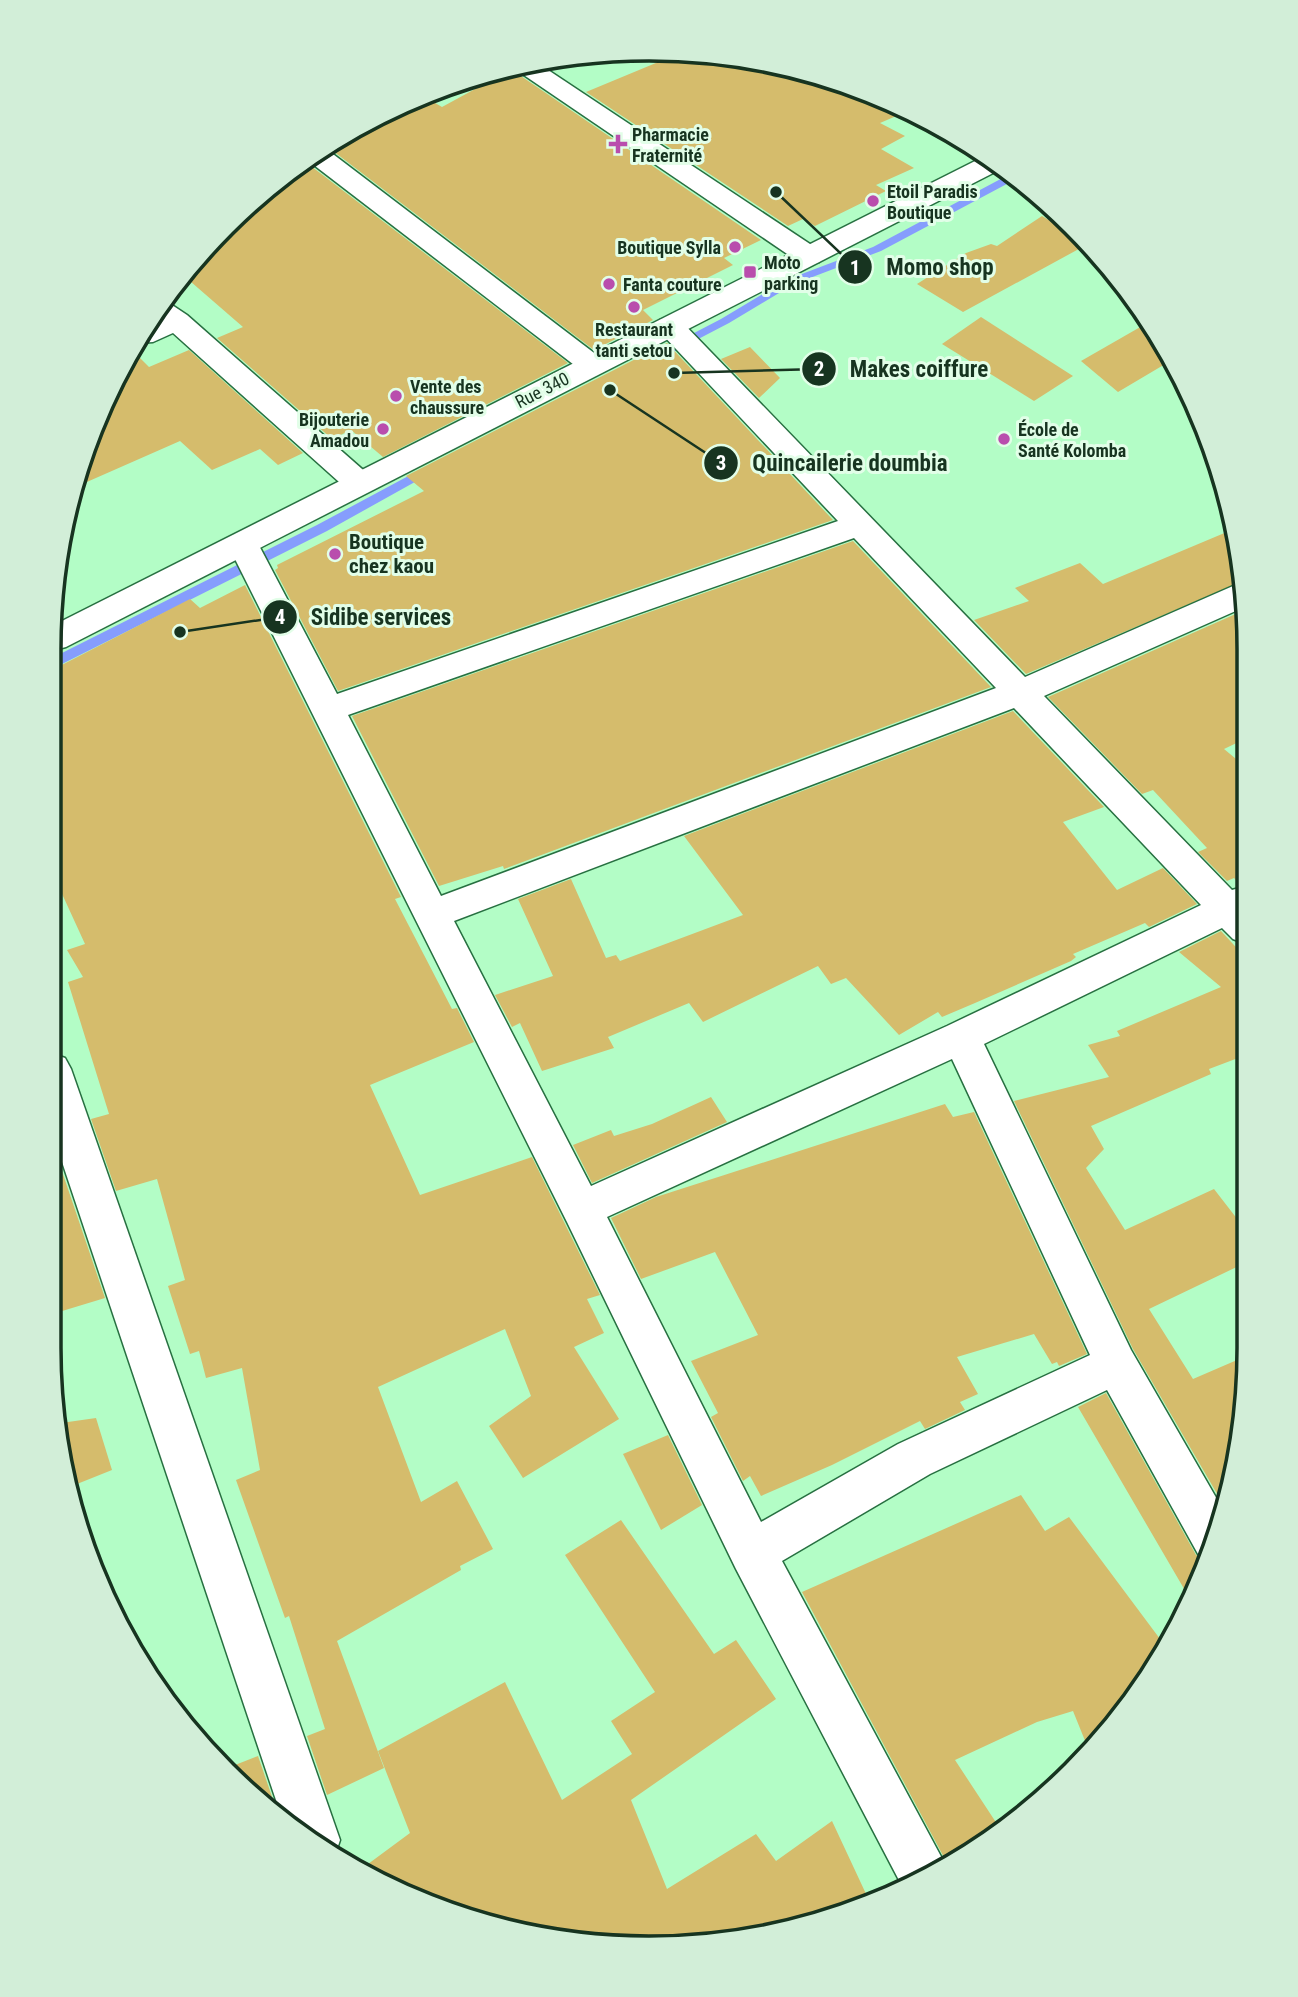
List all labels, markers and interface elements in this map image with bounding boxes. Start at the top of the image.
place label: Pharmacie Fraternité [632,124,709,166]
marker: Pharmacie Fraternité [610,136,626,152]
place label: Etoil Paradis Boutique [887,181,978,223]
marker: Etoil Paradis Boutique [865,193,881,209]
place label: Boutique Sylla [617,237,721,258]
marker: Boutique Sylla [727,239,743,255]
callout: Momo shop [838,245,1008,289]
place label: Moto parking [764,252,818,294]
text: Momo shop [886,254,994,281]
text: 1 [850,256,860,280]
marker: Moto parking [742,264,758,280]
place label: Fanta couture [623,274,722,295]
marker: Fanta couture [601,276,617,292]
marker: Restaurant tanti setou [626,299,642,315]
place label: Restaurant tanti setou [595,319,674,361]
callout: Makes coiffure [801,347,1003,391]
text: Makes coiffure [850,356,988,383]
text: 2 [814,357,824,381]
street label: Rue 340 [512,368,572,412]
place label: Vente des chaussure [410,376,484,418]
marker: Vente des chaussure [388,388,404,404]
place label: Bijouterie Amadou [299,409,369,451]
place label: École de Santé Kolomba [1018,419,1126,461]
marker: Bijouterie Amadou [375,421,391,437]
marker: École de Santé Kolomba [996,431,1012,447]
callout: Quincailerie doumbia [703,441,961,485]
text: Quincailerie doumbia [752,450,948,477]
text: 3 [716,451,726,475]
place label: Boutique chez kaou [349,530,434,578]
marker: Boutique chez kaou [327,546,343,562]
callout: Sidibe services [262,595,466,639]
text: Sidibe services [311,604,451,631]
text: 4 [275,605,285,629]

